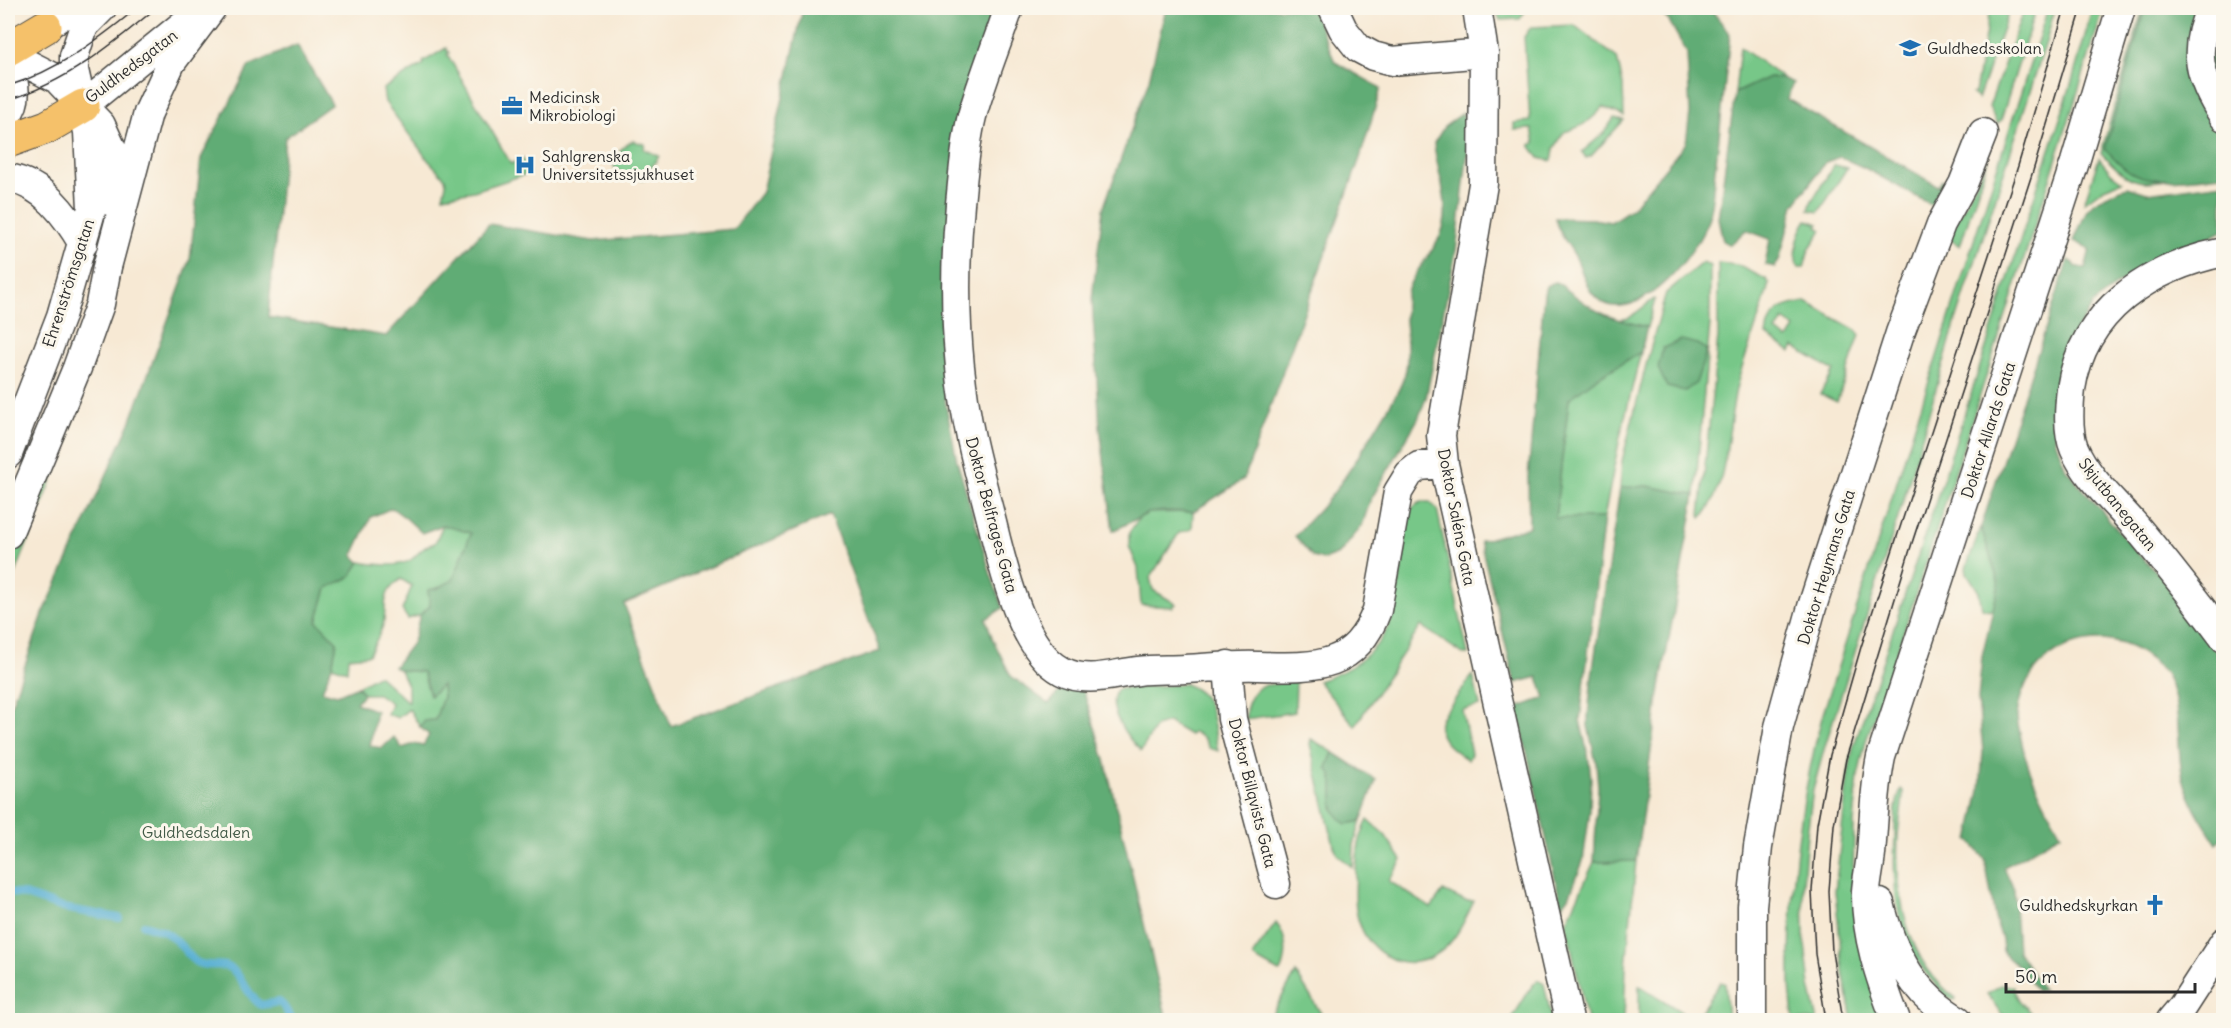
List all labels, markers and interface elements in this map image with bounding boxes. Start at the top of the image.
street label: Guldhedsgatan [81,25,181,107]
school or university icon: Guldhedsskolan [1898,36,1922,60]
place label: Guldhedsskolan [1927,38,2042,58]
place label: Medicinsk Mikrobiologi [529,87,616,125]
office icon: Medicinsk Mikrobiologi [500,94,524,118]
place label: Sahlgrenska Universitetssjukhuset [542,146,695,184]
hospital icon: Sahlgrenska Universitetssjukhuset [513,153,537,177]
street label: Ehrenströmsgatan [38,216,98,350]
street label: Doktor Allards Gata [1957,359,2019,501]
street label: Doktor Belfrages Gata [962,435,1022,595]
street label: Doktor Saléns Gata [1434,447,1480,587]
street label: Skjutbanegatan [2075,454,2161,554]
street label: Doktor Heymans Gata [1793,487,1859,647]
street label: Doktor Billqvists Gata [1225,716,1281,870]
park label: Guldhedsdalen [142,822,250,842]
church icon: Guldhedskyrkan [2143,893,2167,917]
place label: Guldhedskyrkan [2019,895,2138,915]
scale bar [2006,956,2195,994]
text: 50 m [2015,965,2057,988]

